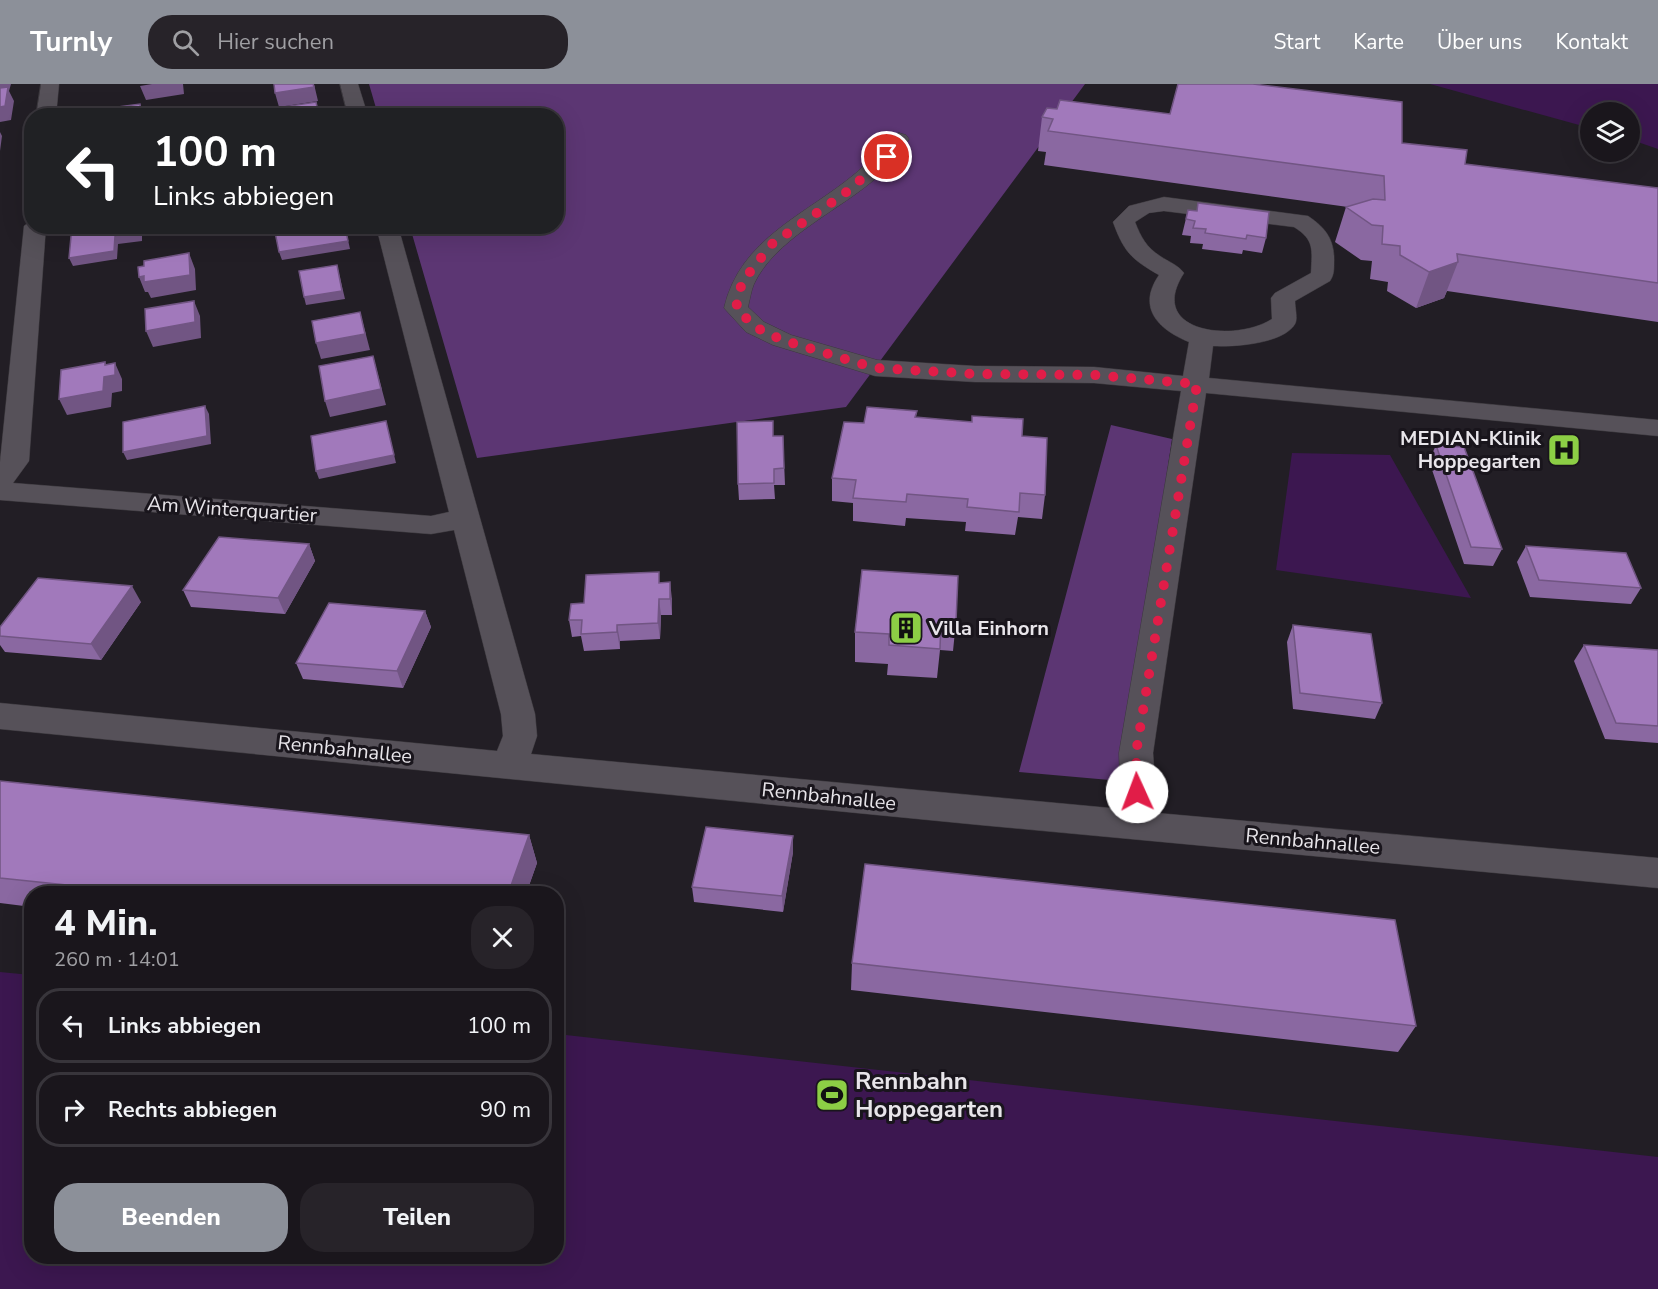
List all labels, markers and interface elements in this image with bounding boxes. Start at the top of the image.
search box [148,15,568,69]
text: Turnly [30,23,112,61]
icon: search [169,26,202,59]
text: Hier suchen [217,27,334,57]
text: Start [1273,28,1320,56]
text: Karte [1353,28,1404,56]
text: Über uns [1437,28,1522,56]
text: Kontakt [1555,28,1628,56]
map controls [1580,102,1640,162]
button: layers [1580,102,1640,162]
text: 100 m [153,124,277,181]
pin [861,131,912,182]
icon: left [54,132,132,210]
icon: arrive [870,140,903,173]
text: Links abbiegen [153,178,334,215]
place label: MEDIAN-Klinik Hoppegarten [1400,425,1542,475]
hospital icon: MEDIAN-Klinik Hoppegarten [1546,432,1582,468]
street label: Am Winterquartier [146,490,318,529]
building icon: Villa Einhorn [888,610,924,646]
place label: Villa Einhorn [928,615,1049,642]
street label: Rennbahnallee [276,729,414,770]
position arrow [1105,760,1169,824]
street label: Rennbahnallee [760,776,898,817]
street label: Rennbahnallee [1244,822,1381,861]
text: 4 Min. [54,899,158,948]
button: close [471,906,534,969]
text: 260 m · 14:01 [54,946,180,973]
icon: left [57,1009,90,1042]
text: Links abbiegen [108,1011,261,1041]
text: 100 m [467,1011,531,1041]
place label: Rennbahn Hoppegarten [855,1065,1003,1125]
sports icon: Rennbahn Hoppegarten [814,1077,850,1113]
icon: right [57,1093,90,1126]
text: Rechts abbiegen [108,1095,277,1125]
text: 90 m [480,1095,531,1125]
button: Beenden [54,1183,288,1252]
button: Teilen [300,1183,534,1252]

